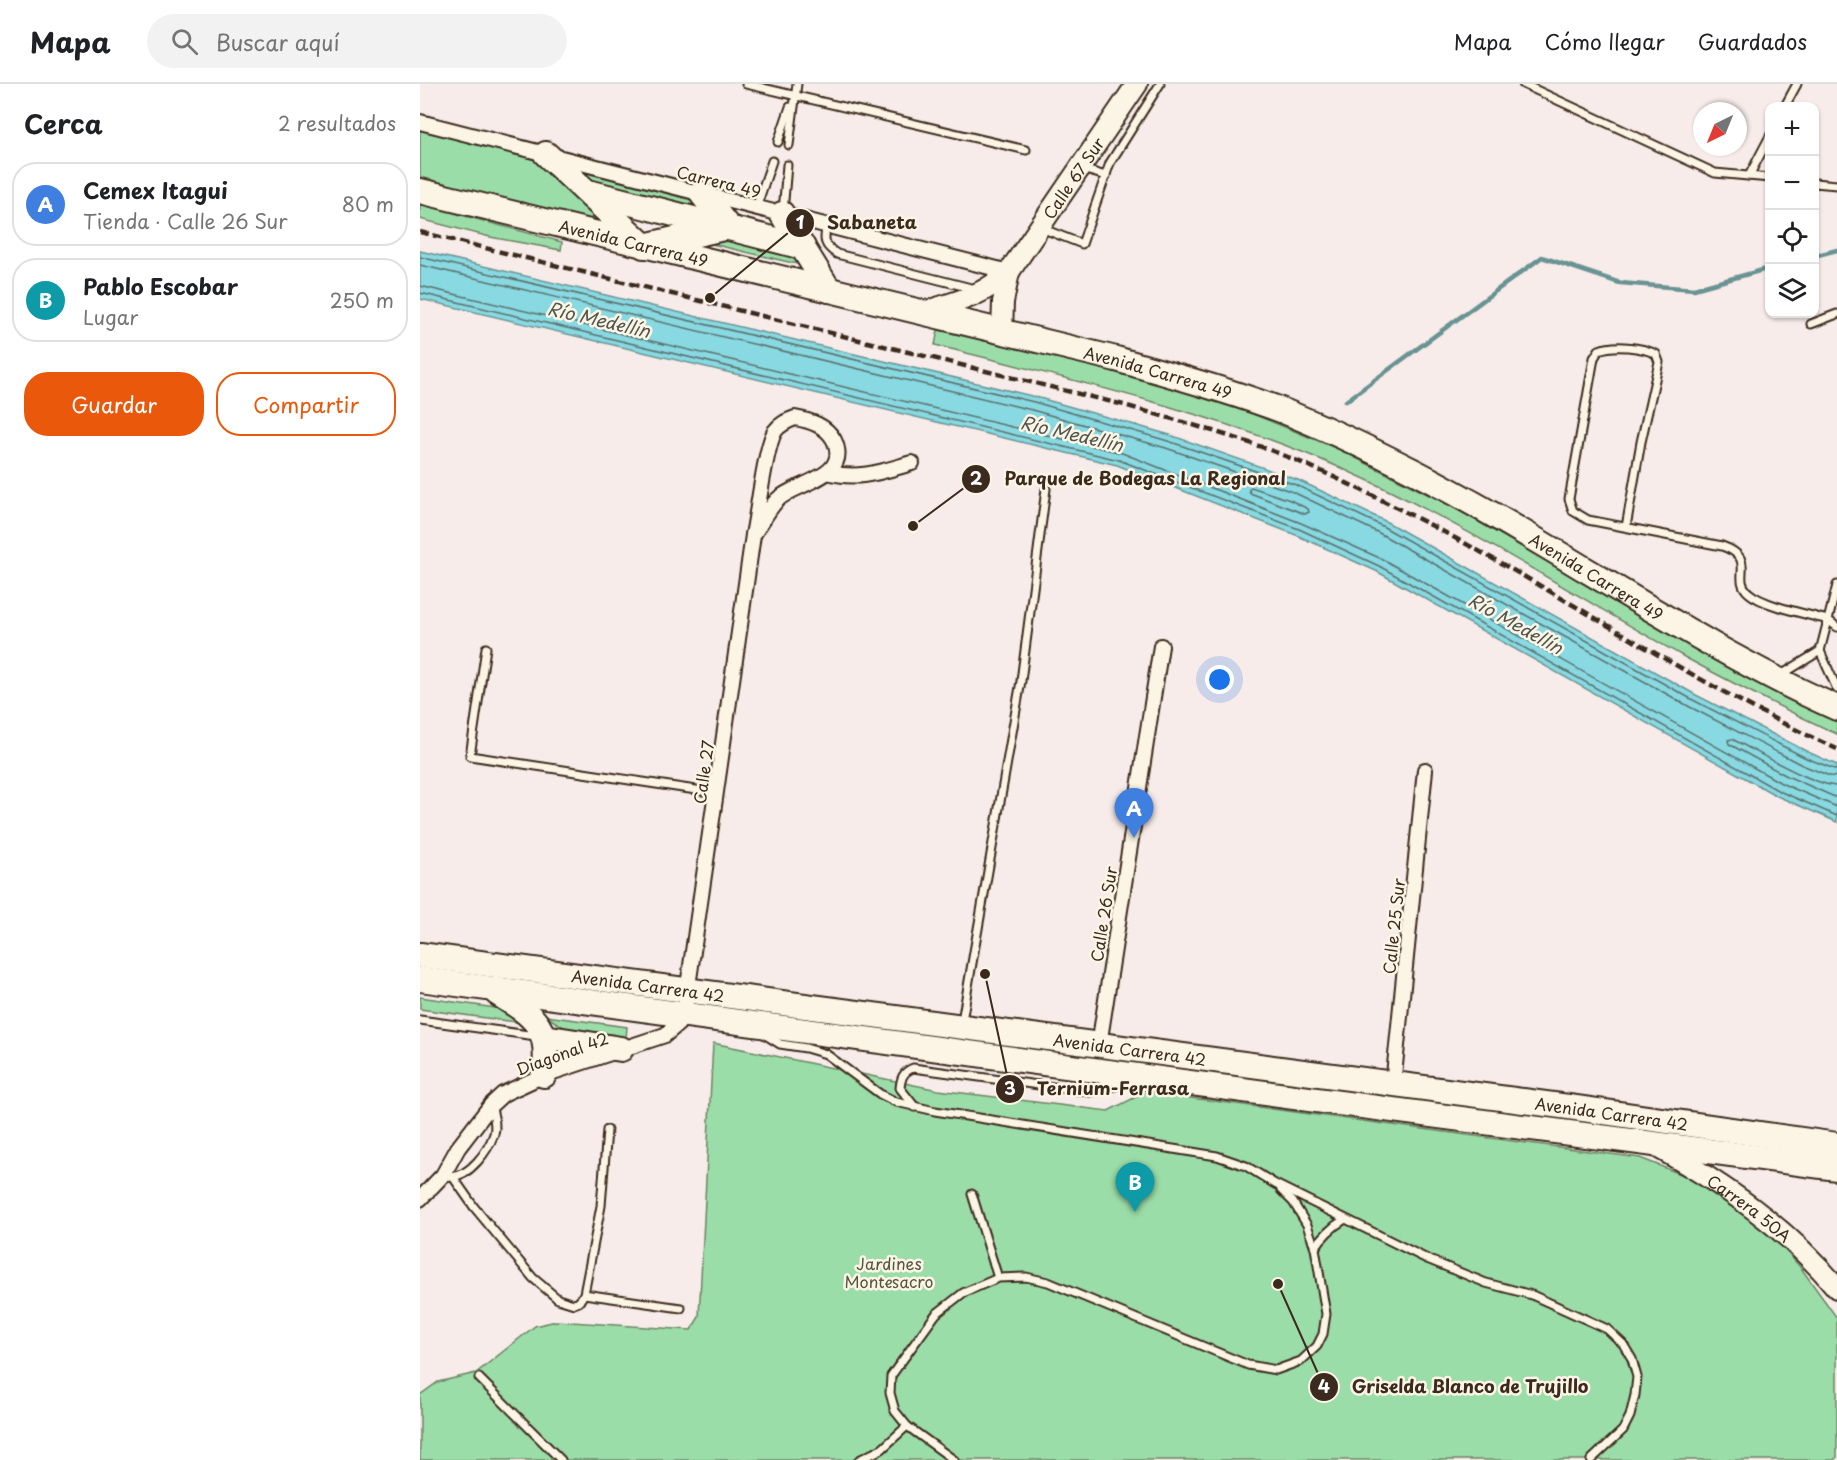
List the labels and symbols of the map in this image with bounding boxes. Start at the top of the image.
north arrow [1693,102,1747,156]
street label: Calle 67 Sur [1037,132,1110,224]
street label: Carrera 49 [674,159,764,203]
callout: Sabaneta [785,205,929,241]
text: 1 [796,208,805,235]
text: Sabaneta [827,208,917,235]
street label: Avenida Carrera 49 [557,213,711,272]
water label: Río Medellín [545,294,654,344]
street label: Avenida Carrera 49 [1082,340,1235,404]
water label: Río Medellín [1018,408,1127,458]
callout: Parque de Bodegas La Regional [961,461,1298,497]
text: 2 [970,464,983,491]
text: Parque de Bodegas La Regional [1004,464,1286,491]
street label: Avenida Carrera 49 [1525,527,1668,626]
water label: Río Medellín [1464,586,1569,661]
your location [1205,665,1234,694]
street label: Calle 27 [687,739,719,805]
pin: A [1114,788,1154,838]
street label: Calle 26 Sur [1084,864,1122,963]
street label: Calle 25 Sur [1376,877,1410,975]
street label: Avenida Carrera 42 [570,963,726,1007]
street label: Diagonal 42 [513,1025,611,1081]
street label: Avenida Carrera 42 [1052,1027,1208,1071]
callout: Ternium-Ferrasa [995,1071,1201,1107]
text: 3 [1004,1074,1016,1101]
text: Ternium-Ferrasa [1037,1074,1190,1101]
street label: Avenida Carrera 42 [1534,1091,1690,1136]
pin: B [1116,1162,1154,1212]
street label: Carrera 50A [1703,1168,1797,1247]
park label: Jardines Montesacro [845,1251,934,1293]
callout: Griselda Blanco de Trujillo [1309,1369,1602,1405]
text: 4 [1318,1372,1330,1399]
text: Griselda Blanco de Trujillo [1352,1372,1589,1399]

